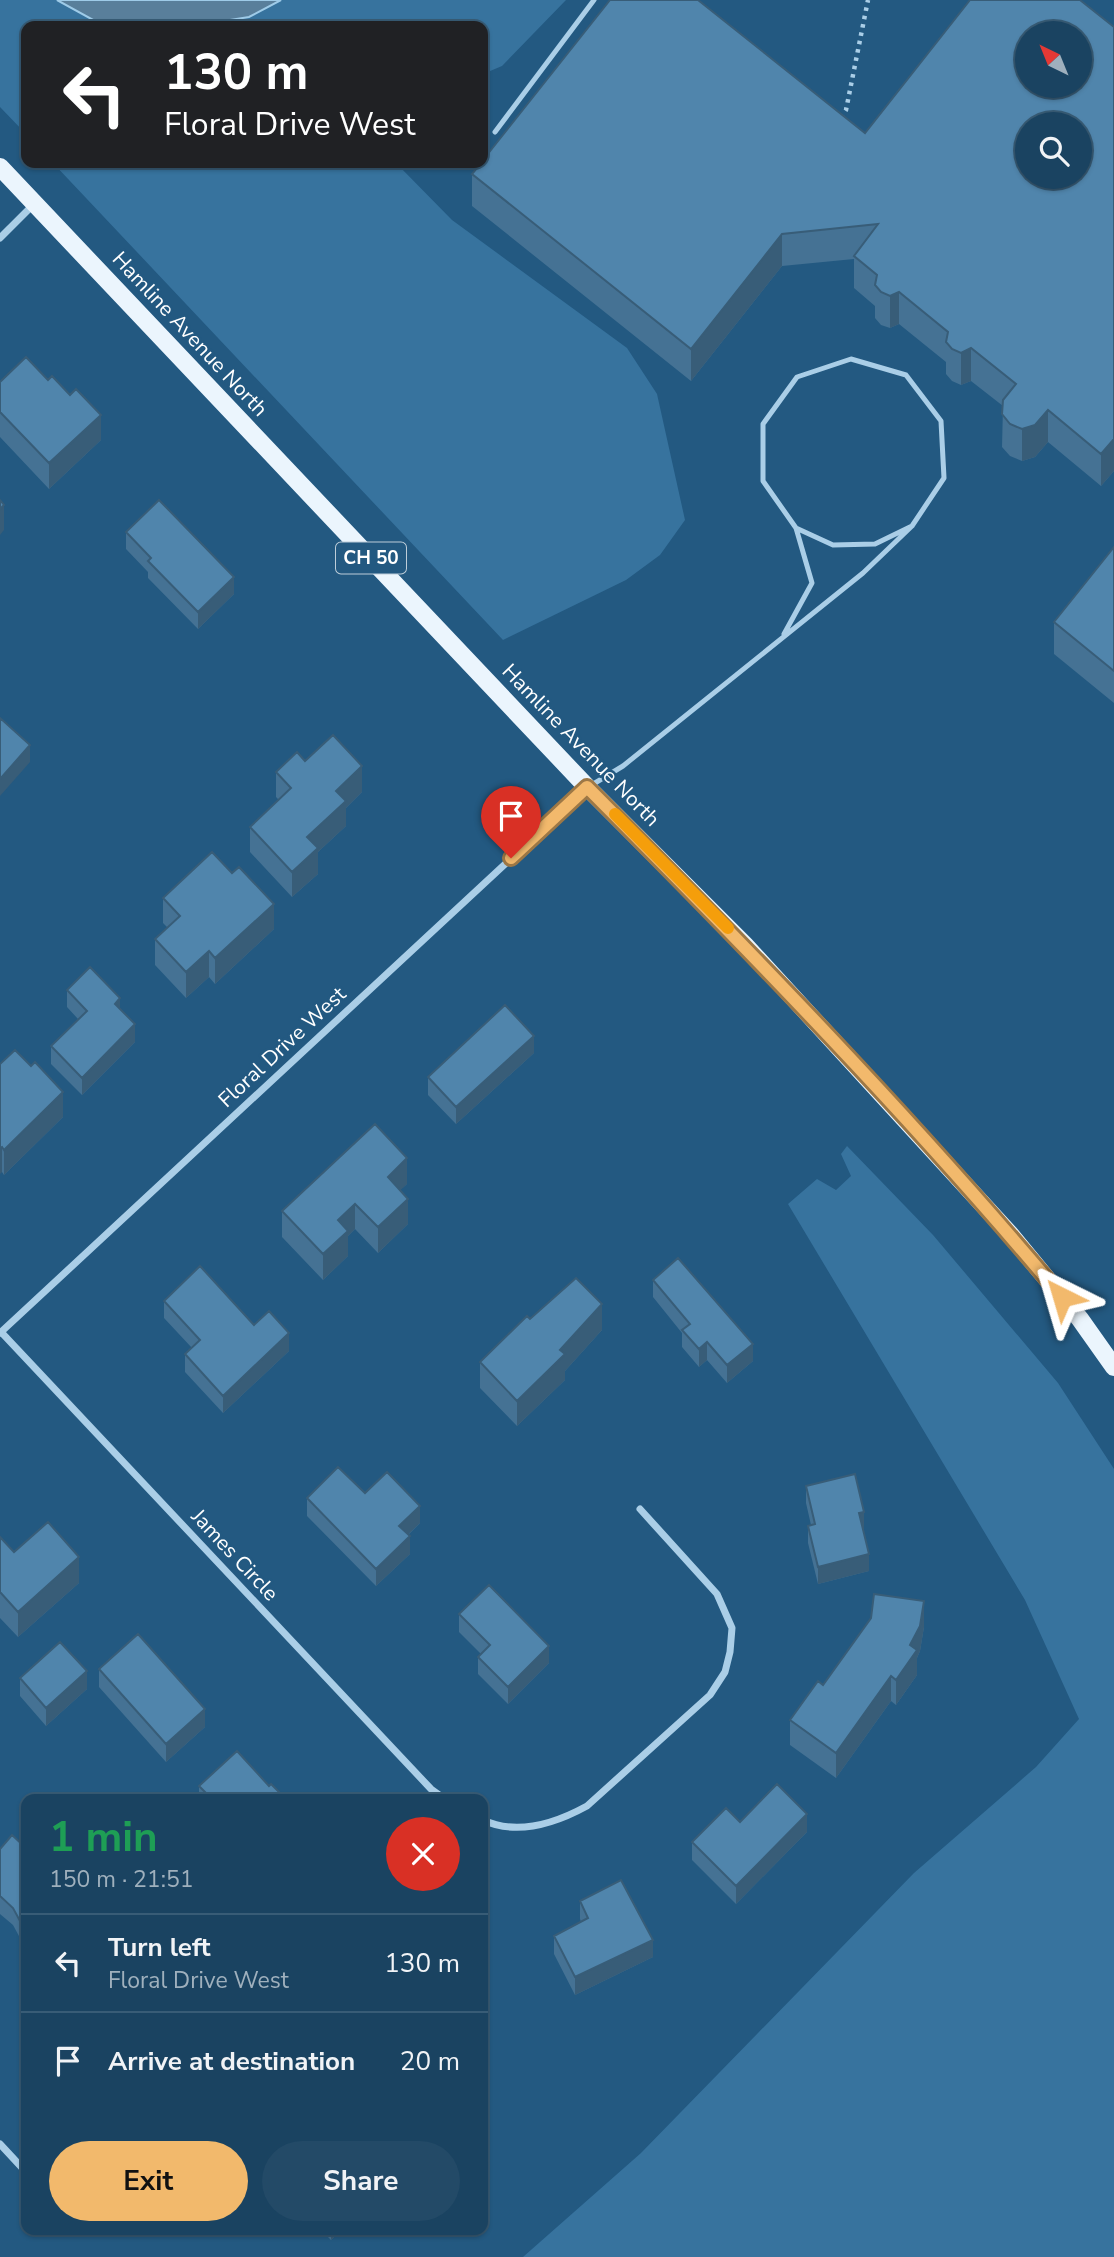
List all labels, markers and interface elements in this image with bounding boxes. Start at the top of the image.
north arrow [1015,21,1092,98]
map controls [1015,21,1092,189]
text: 130 m [164,39,308,106]
icon: left [49,49,140,140]
text: Floral Drive West [164,103,416,146]
button: search [1015,112,1092,189]
street label: Hamline Avenue North [106,245,274,423]
road number: CH 50 [336,542,406,573]
street label: Hamline Avenue North [496,658,666,832]
pin [481,786,541,858]
icon: arrive [492,797,530,835]
street label: Floral Drive West [212,980,352,1114]
position arrow [1025,1260,1099,1334]
street label: James Circle [185,1502,285,1607]
text: 1 min [49,1809,158,1866]
button: close [386,1817,460,1891]
text: 150 m · 21:51 [49,1864,194,1895]
text: Turn left [108,1930,211,1965]
icon: left [49,1944,87,1982]
text: 130 m [384,1946,460,1981]
text: Floral Drive West [108,1965,289,1996]
icon: arrive [49,2042,87,2080]
text: Arrive at destination [108,2044,355,2079]
text: 20 m [400,2044,460,2079]
button: Exit [49,2141,248,2221]
button: Share [262,2141,460,2221]

